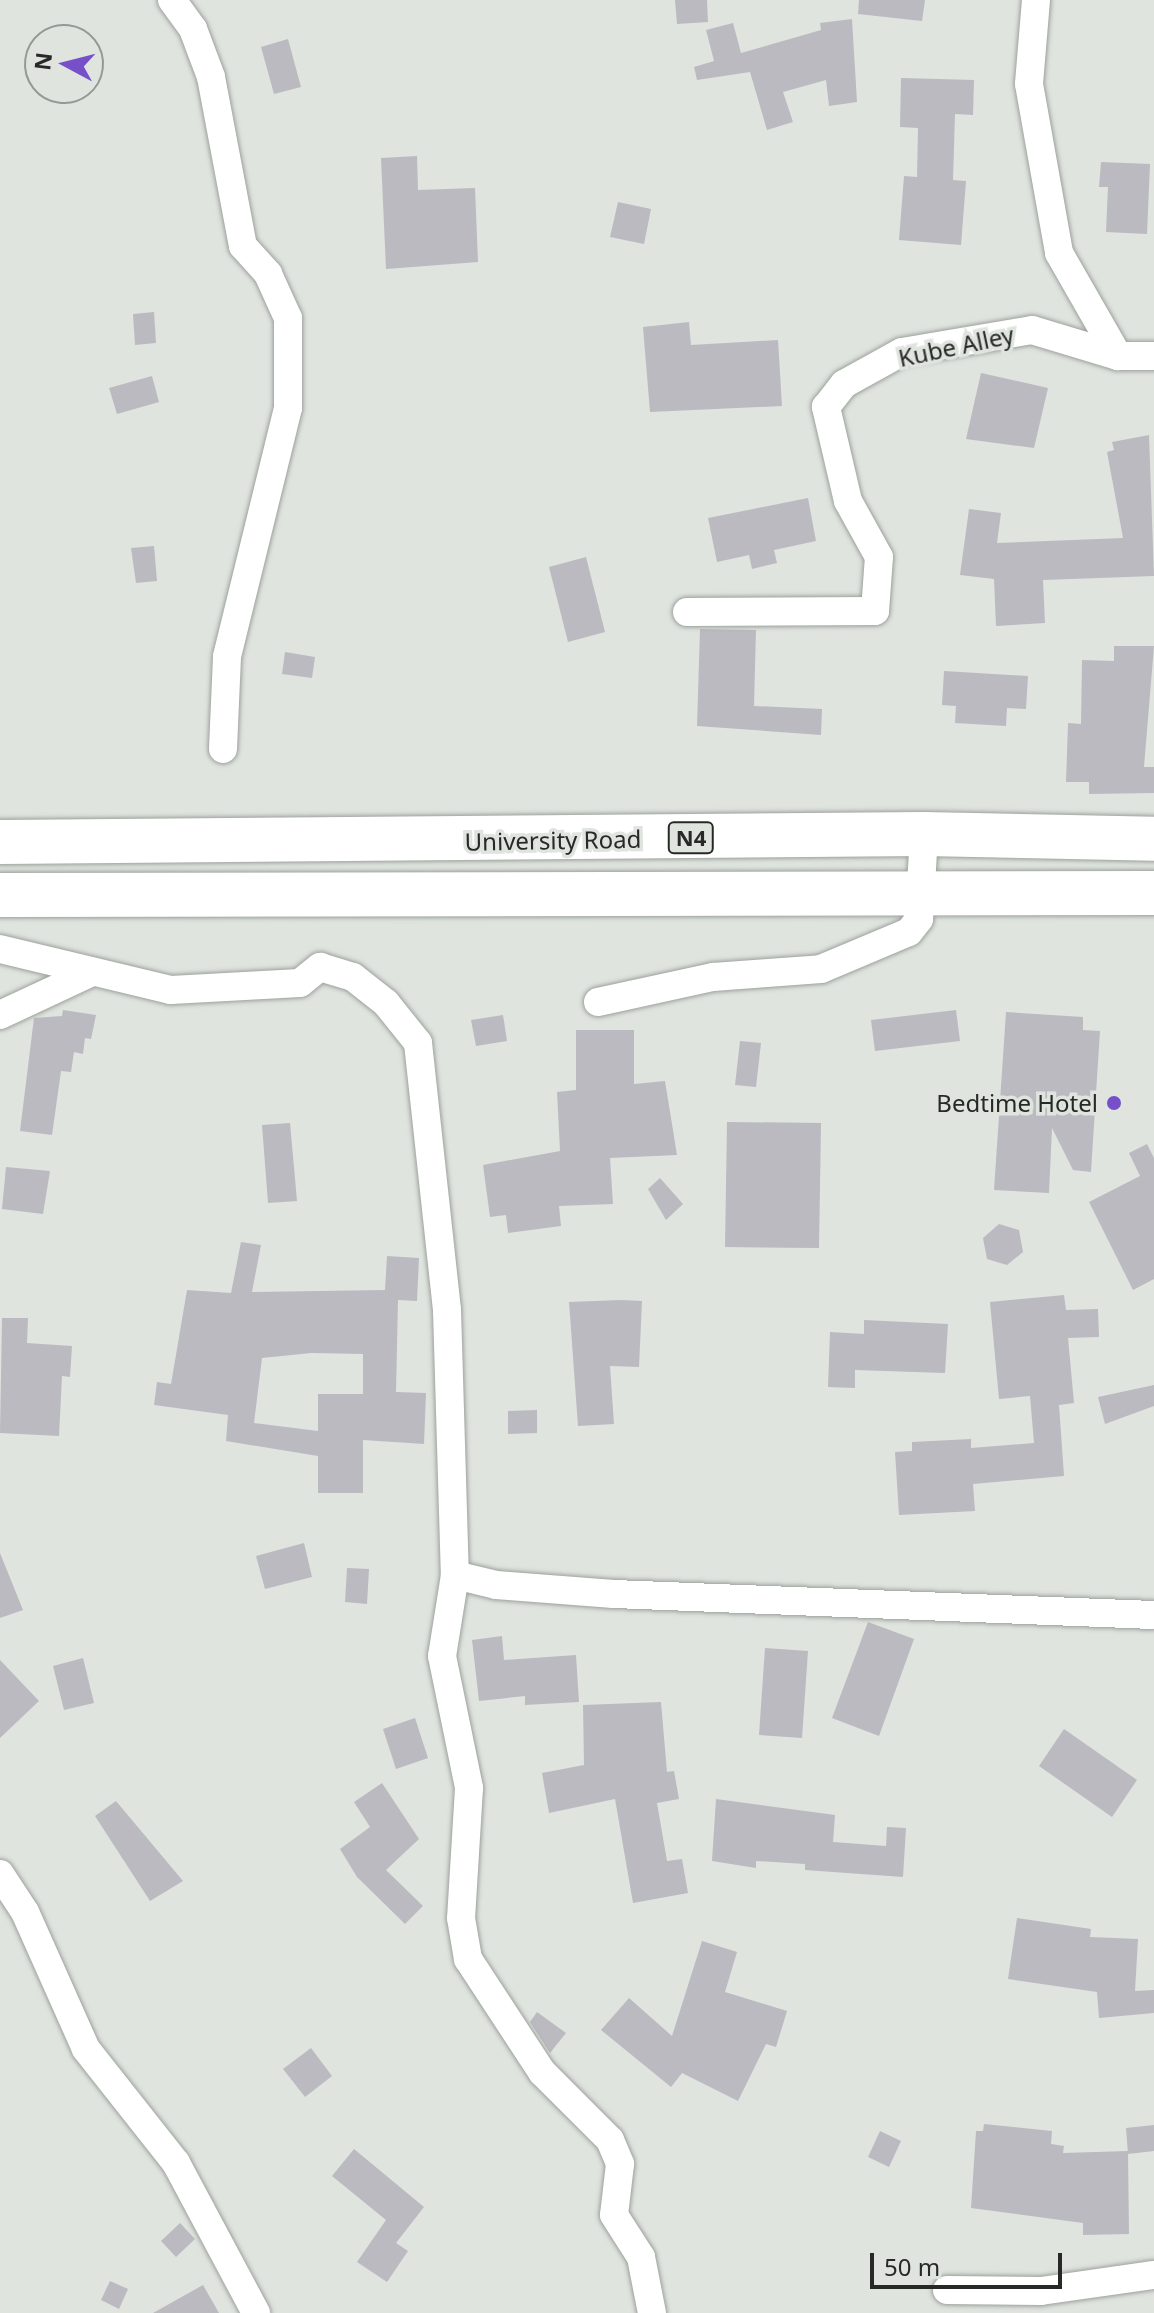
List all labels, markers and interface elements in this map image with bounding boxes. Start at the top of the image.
north arrow [24,24,104,104]
text: N [26,51,58,72]
street label: Kube Alley [896,320,1016,372]
road number: N4 [667,820,715,856]
street label: University Road [464,824,642,856]
place label: Bedtime Hotel [936,1089,1098,1117]
marker: Bedtime Hotel [1105,1094,1123,1112]
scale bar [874,2237,1066,2287]
text: 50 m [884,2250,940,2283]

